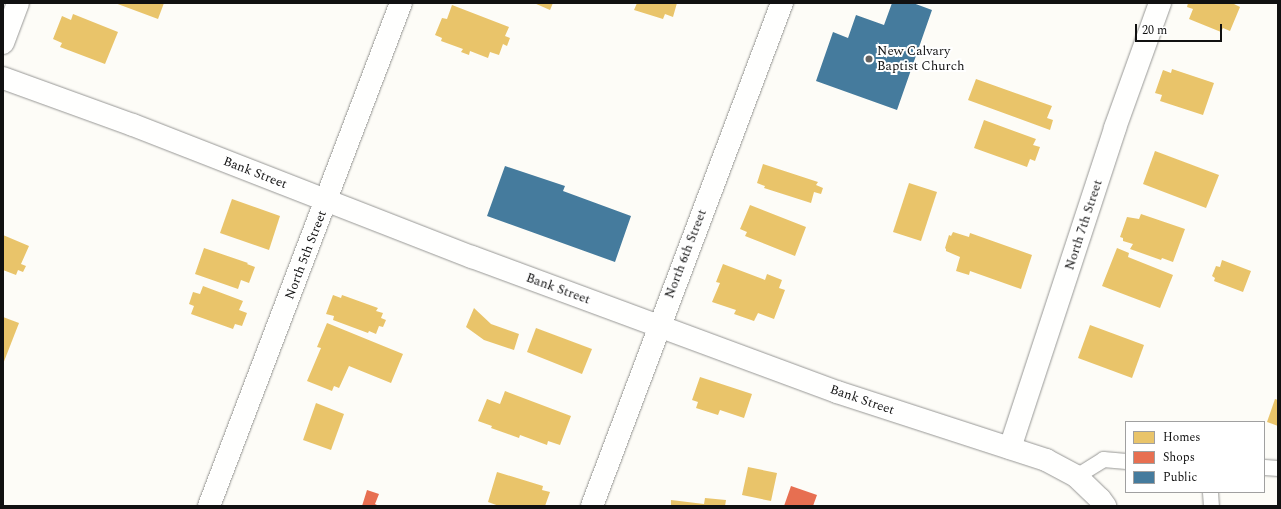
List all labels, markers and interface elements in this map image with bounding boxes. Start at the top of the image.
scale bar [1137,16,1224,42]
text: 20 m [1142,21,1167,40]
place label: New Calvary Baptist Church [877,44,965,75]
marker: New Calvary Baptist Church [864,54,874,64]
street label: Bank Street [221,154,289,192]
street label: North 7th Street [1062,178,1106,272]
street label: North 6th Street [662,207,710,301]
street label: North 5th Street [282,208,330,302]
street label: Bank Street [524,270,592,308]
street label: Bank Street [828,382,896,418]
legend [1125,421,1265,493]
text: Homes [1163,428,1201,447]
text: Shops [1163,448,1195,467]
text: Public [1163,468,1197,487]

